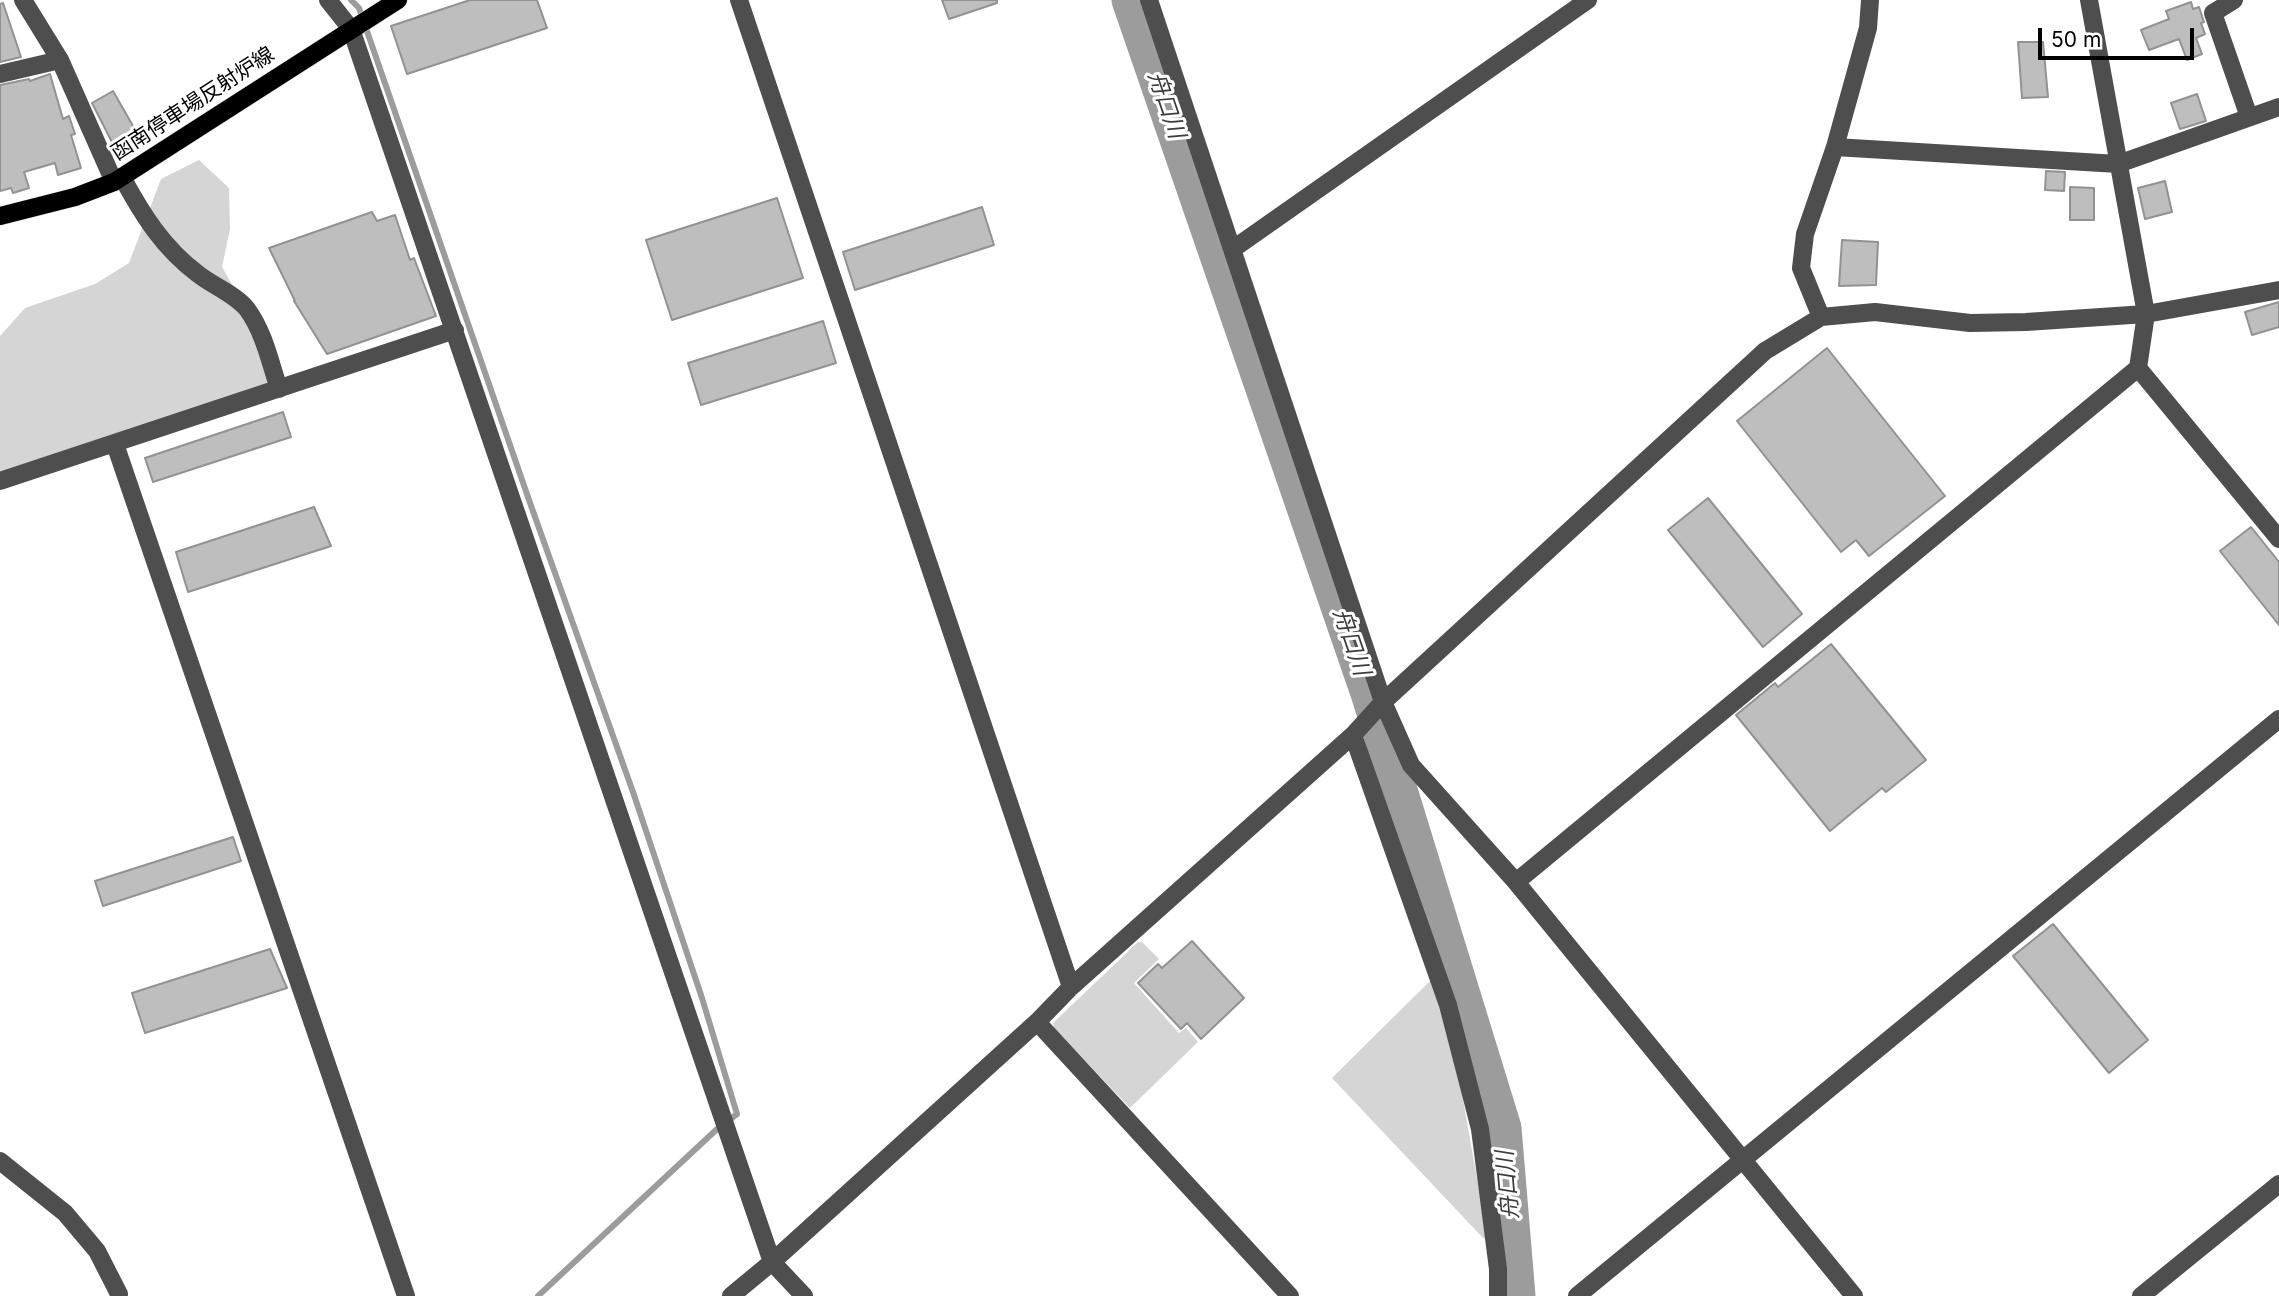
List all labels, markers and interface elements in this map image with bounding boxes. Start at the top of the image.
scale bar [2041,14,2197,58]
text: 50 m [2051,27,2101,52]
street label: 函南停車場反射炉線 [107,42,279,166]
water label: 舟口川 [1142,68,1190,142]
water label: 舟口川 [1327,605,1375,679]
water label: 舟口川 [1491,1149,1525,1221]

